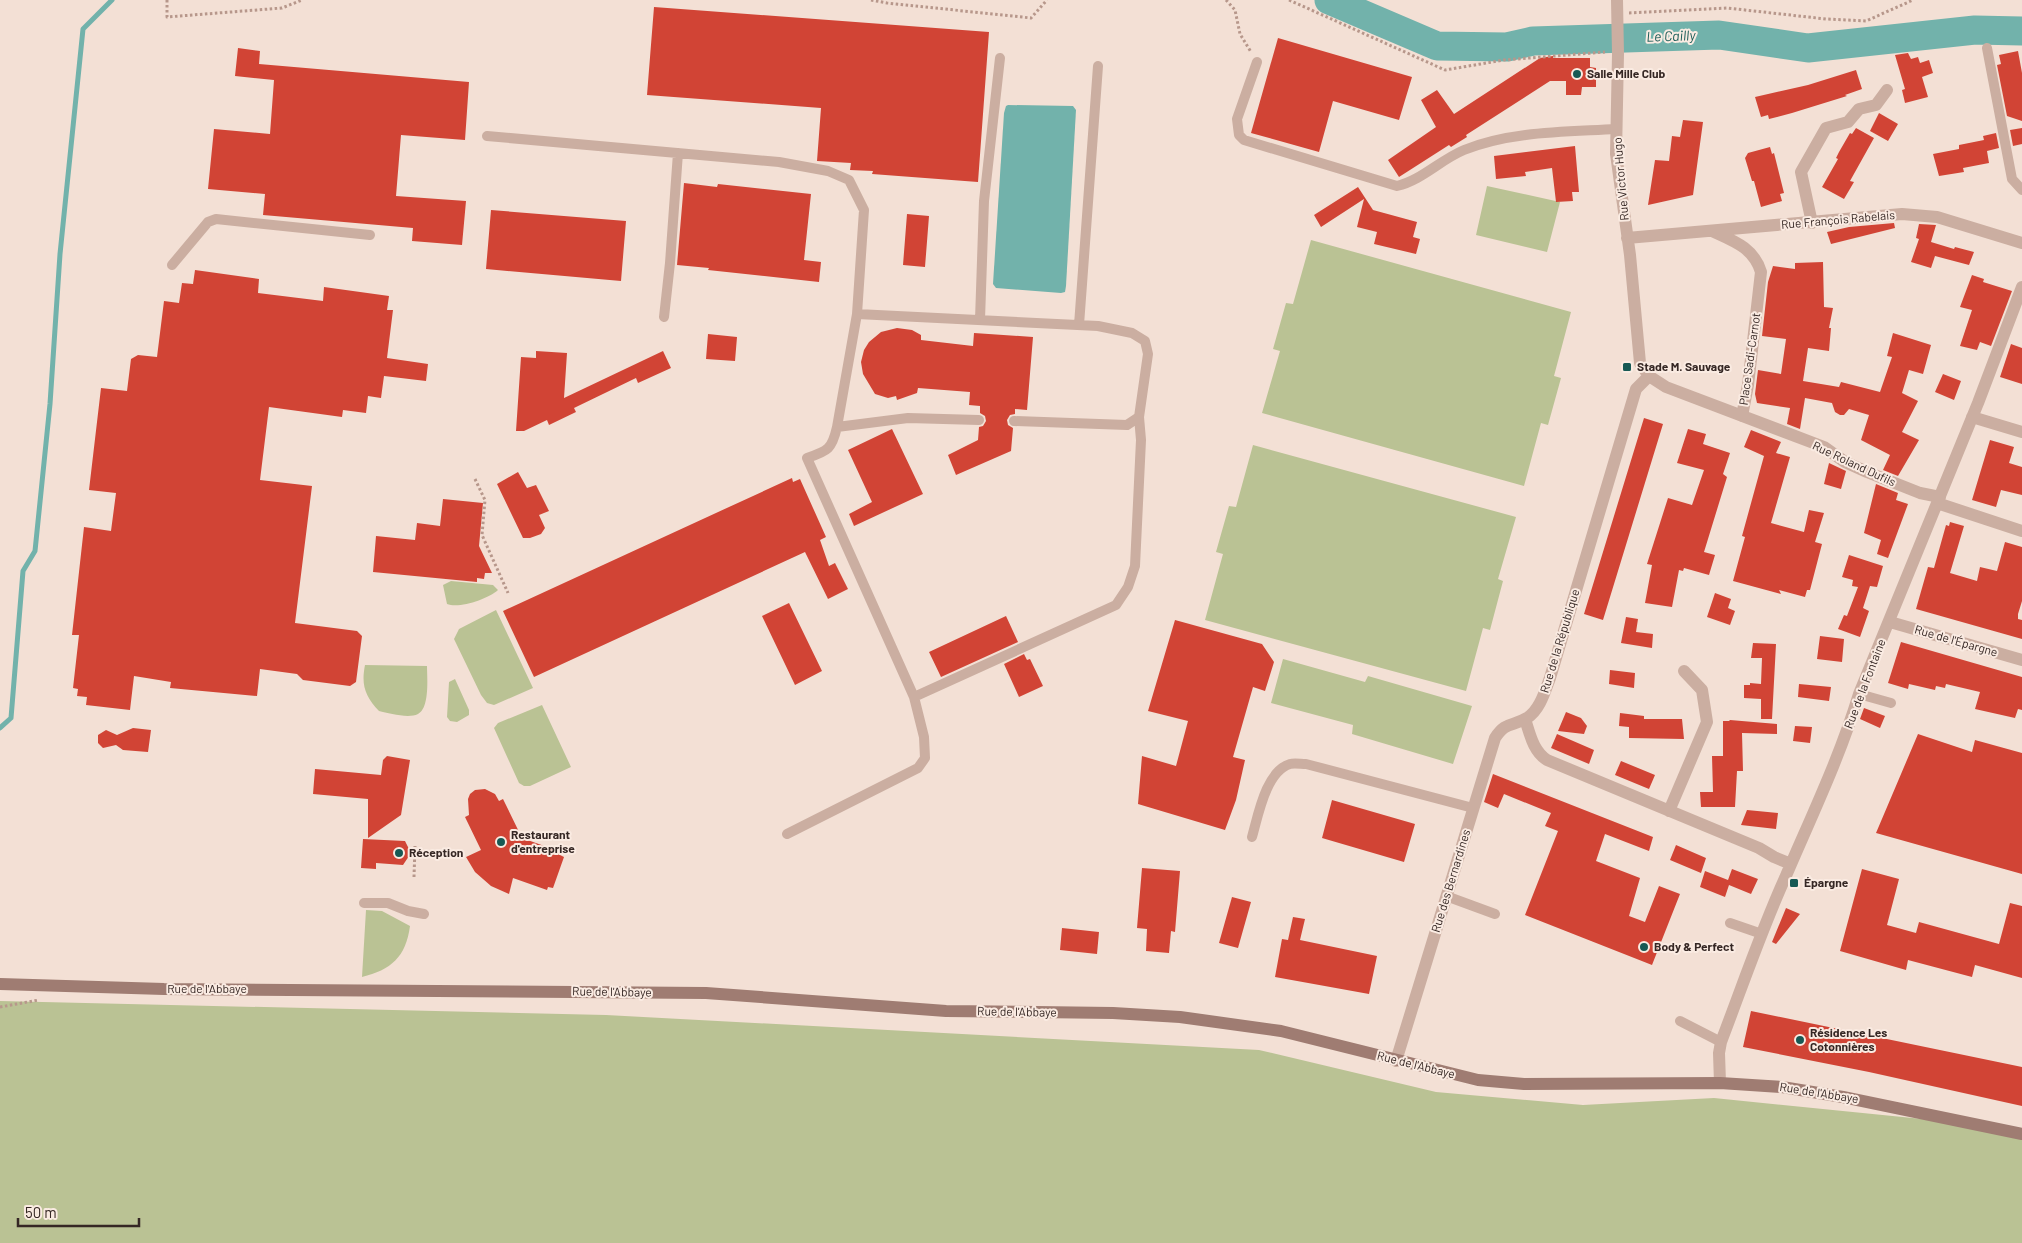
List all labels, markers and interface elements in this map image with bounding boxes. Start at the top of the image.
water label: Le Cailly [1646,26,1697,45]
place label: Salle Mille Club [1587,66,1665,80]
marker: Salle Mille Club [1571,68,1583,80]
street label: Rue Victor Hugo [1609,137,1631,221]
street label: Rue François Rabelais [1780,207,1896,231]
street label: Place Sadi-Carnot [1736,312,1762,406]
place label: Stade M. Sauvage [1637,359,1731,373]
marker: Stade M. Sauvage [1621,361,1633,373]
street label: Rue Roland Dufils [1811,438,1898,489]
street label: Rue de la République [1537,587,1581,694]
street label: Rue de l'Épargne [1913,621,1999,659]
street label: Rue de la Fontaine [1841,637,1888,730]
place label: Restaurant d'entreprise [511,827,575,855]
street label: Rue des Bernardines [1428,827,1472,934]
marker: Restaurant d'entreprise [495,836,507,848]
place label: Réception [409,845,463,859]
marker: Réception [393,847,405,859]
place label: Épargne [1804,875,1849,889]
marker: Épargne [1788,877,1800,889]
place label: Body & Perfect [1654,939,1735,953]
marker: Body & Perfect [1638,941,1650,953]
street label: Rue de l'Abbaye [167,981,247,995]
street label: Rue de l'Abbaye [572,983,652,999]
street label: Rue de l'Abbaye [977,1003,1057,1019]
place label: Résidence Les Cotonnières [1810,1025,1887,1053]
marker: Résidence Les Cotonnières [1794,1034,1806,1046]
street label: Rue de l'Abbaye [1376,1048,1457,1080]
street label: Rue de l'Abbaye [1779,1079,1860,1105]
scale bar [18,1196,139,1228]
text: 50 m [25,1203,57,1221]

